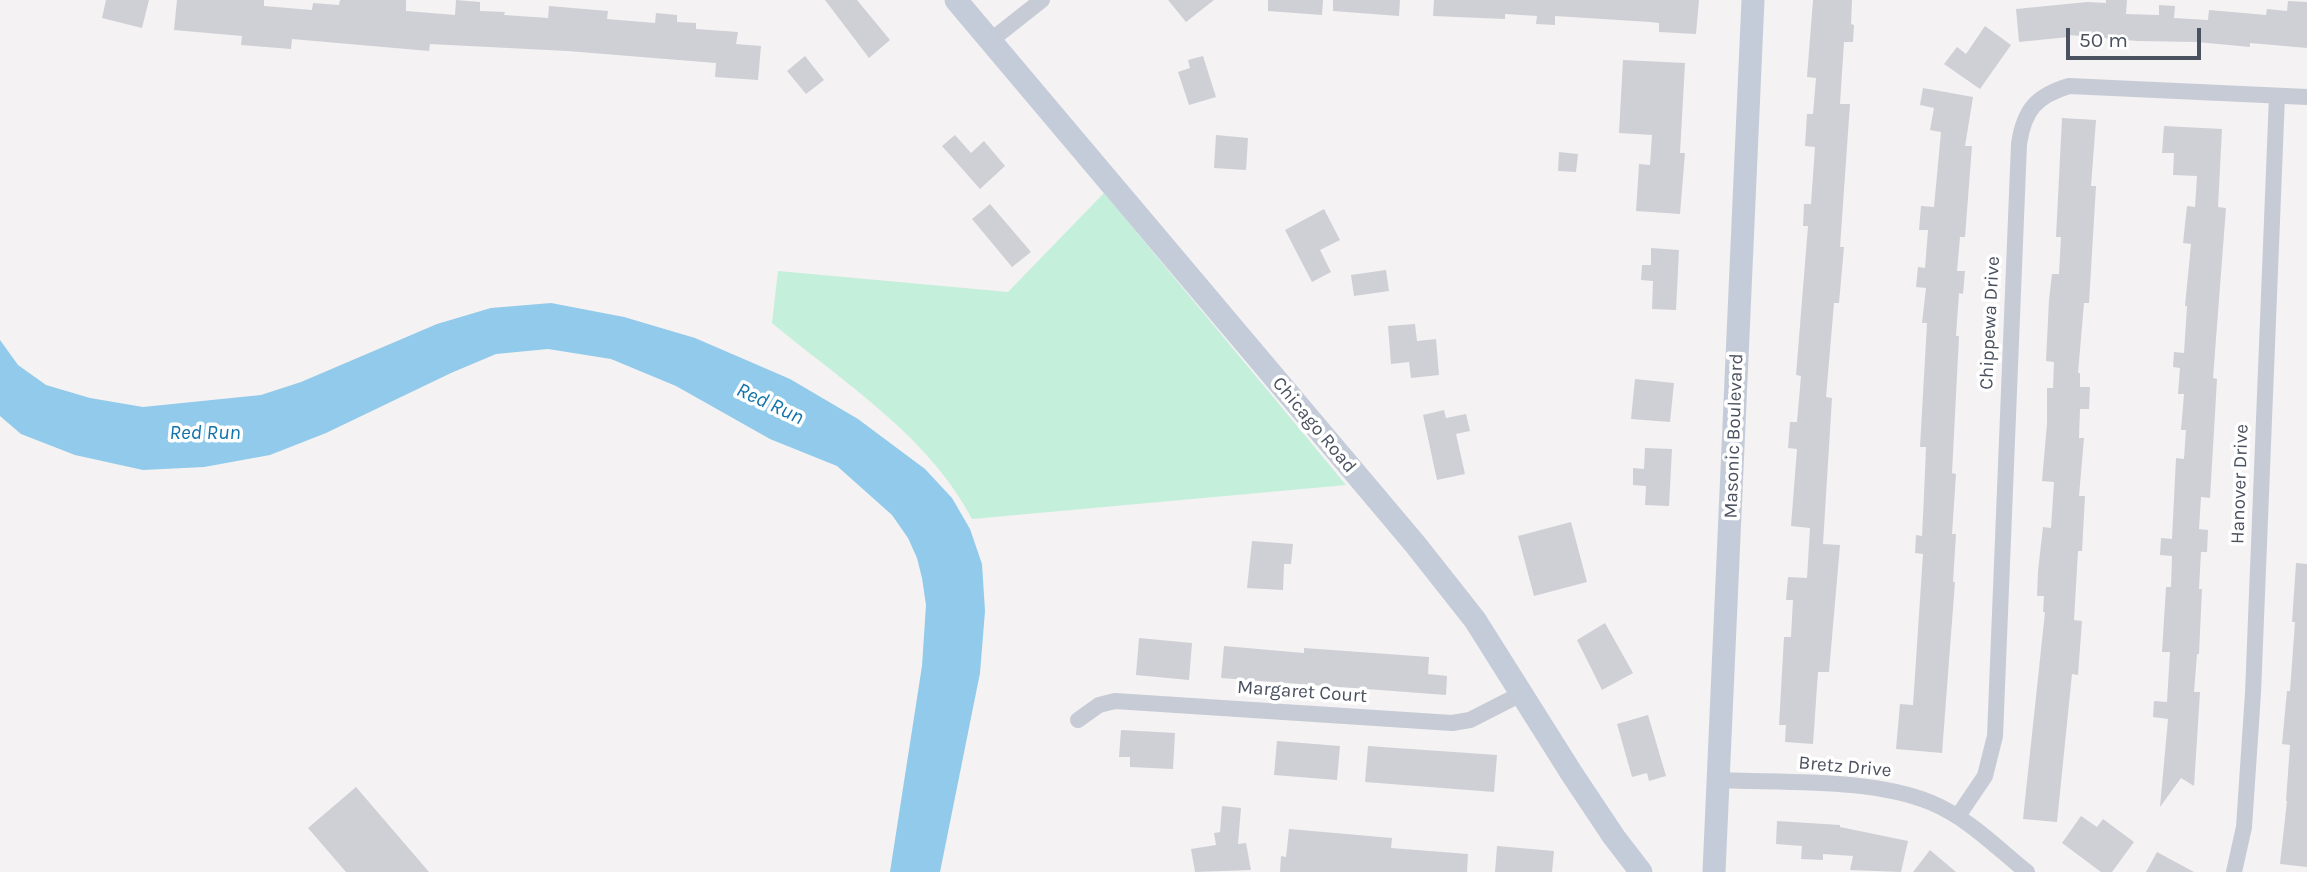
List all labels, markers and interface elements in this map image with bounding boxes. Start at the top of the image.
scale bar [2069,14,2204,58]
text: 50 m [2079,28,2128,52]
street label: Chippewa Drive [1975,256,2005,390]
street label: Masonic Boulevard [1720,353,1748,519]
street label: Chicago Road [1267,372,1361,478]
water label: Red Run [732,377,808,431]
water label: Red Run [169,420,241,446]
street label: Hanover Drive [2227,424,2253,544]
street label: Margaret Court [1236,676,1368,708]
street label: Bretz Drive [1797,752,1893,782]

